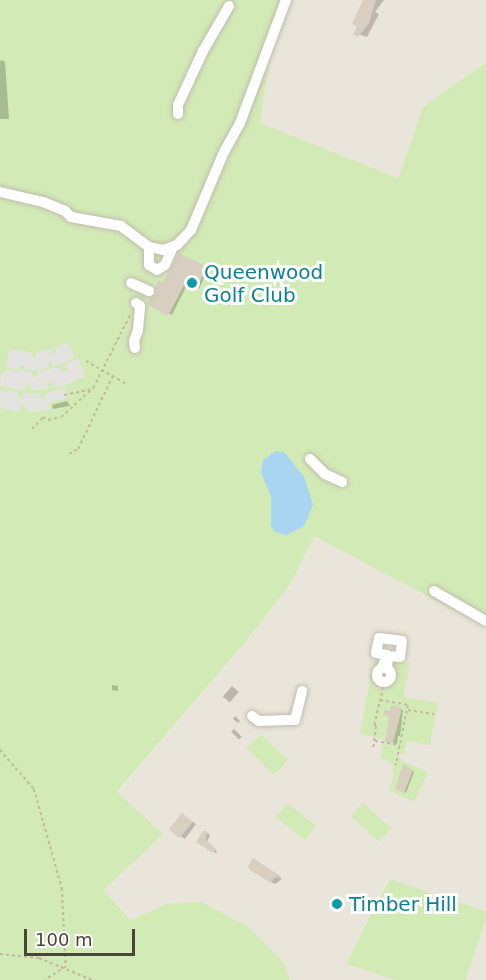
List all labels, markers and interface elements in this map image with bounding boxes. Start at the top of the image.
place label: Queenwood Golf Club [204,260,323,307]
marker: Queenwood Golf Club [185,276,199,290]
place label: Timber Hill [349,892,457,916]
marker: Timber Hill [330,897,344,911]
scale bar [27,917,138,955]
text: 100 m [35,929,93,950]

